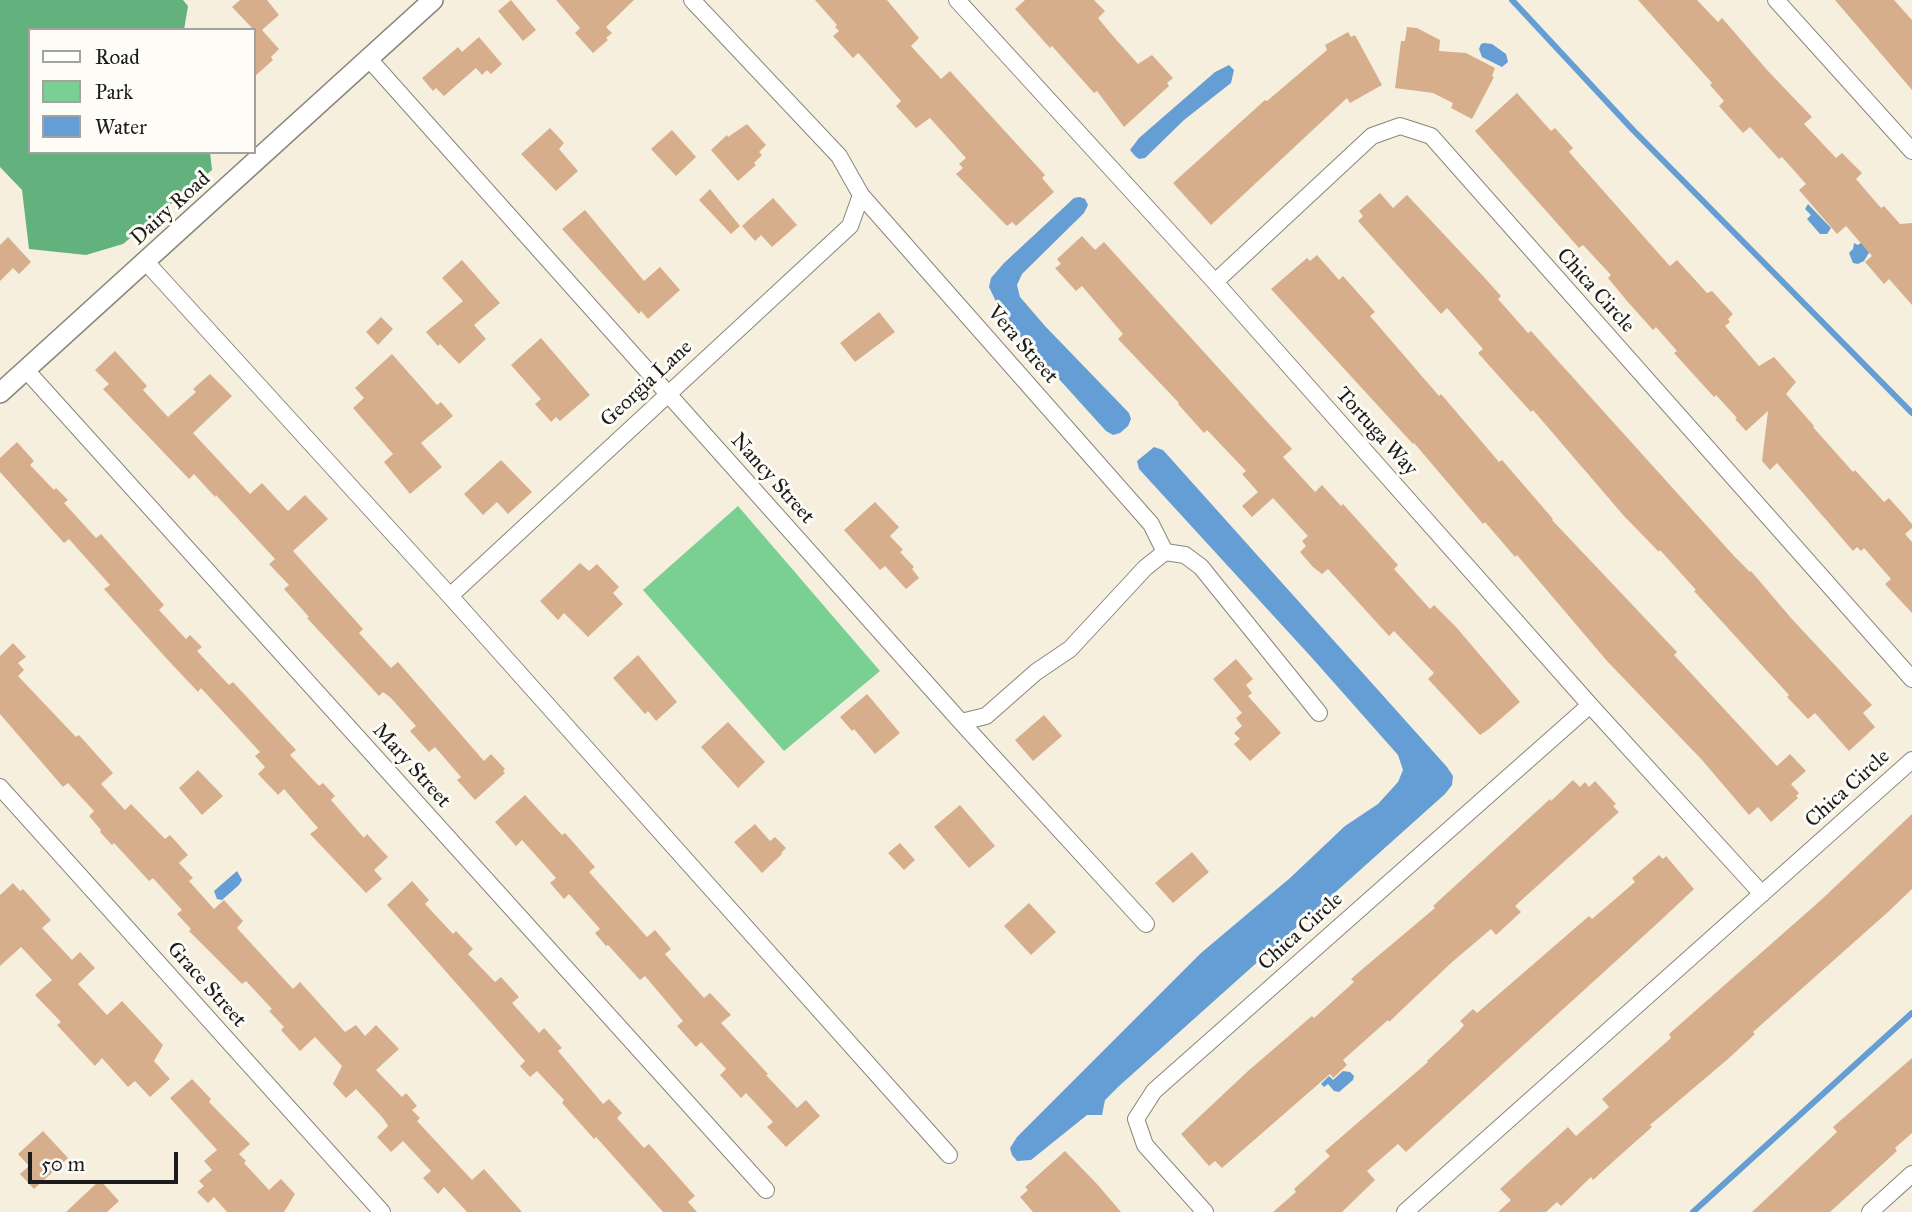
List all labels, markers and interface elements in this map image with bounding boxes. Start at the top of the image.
legend [28,28,256,154]
text: Road [95,44,140,70]
text: Park [95,79,133,105]
text: Water [95,114,147,140]
street label: Dairy Road [126,167,216,251]
street label: Chica Circle [1551,244,1639,338]
street label: Vera Street [981,301,1063,389]
street label: Georgia Lane [596,335,698,433]
street label: Tortuga Way [1330,383,1422,481]
street label: Nancy Street [725,429,819,529]
street label: Mary Street [367,719,455,813]
street label: Chica Circle [1801,745,1895,833]
street label: Chica Circle [1254,888,1348,976]
street label: Grace Street [161,937,251,1033]
scale bar [32,1138,182,1182]
text: 50 m [41,1151,85,1177]

